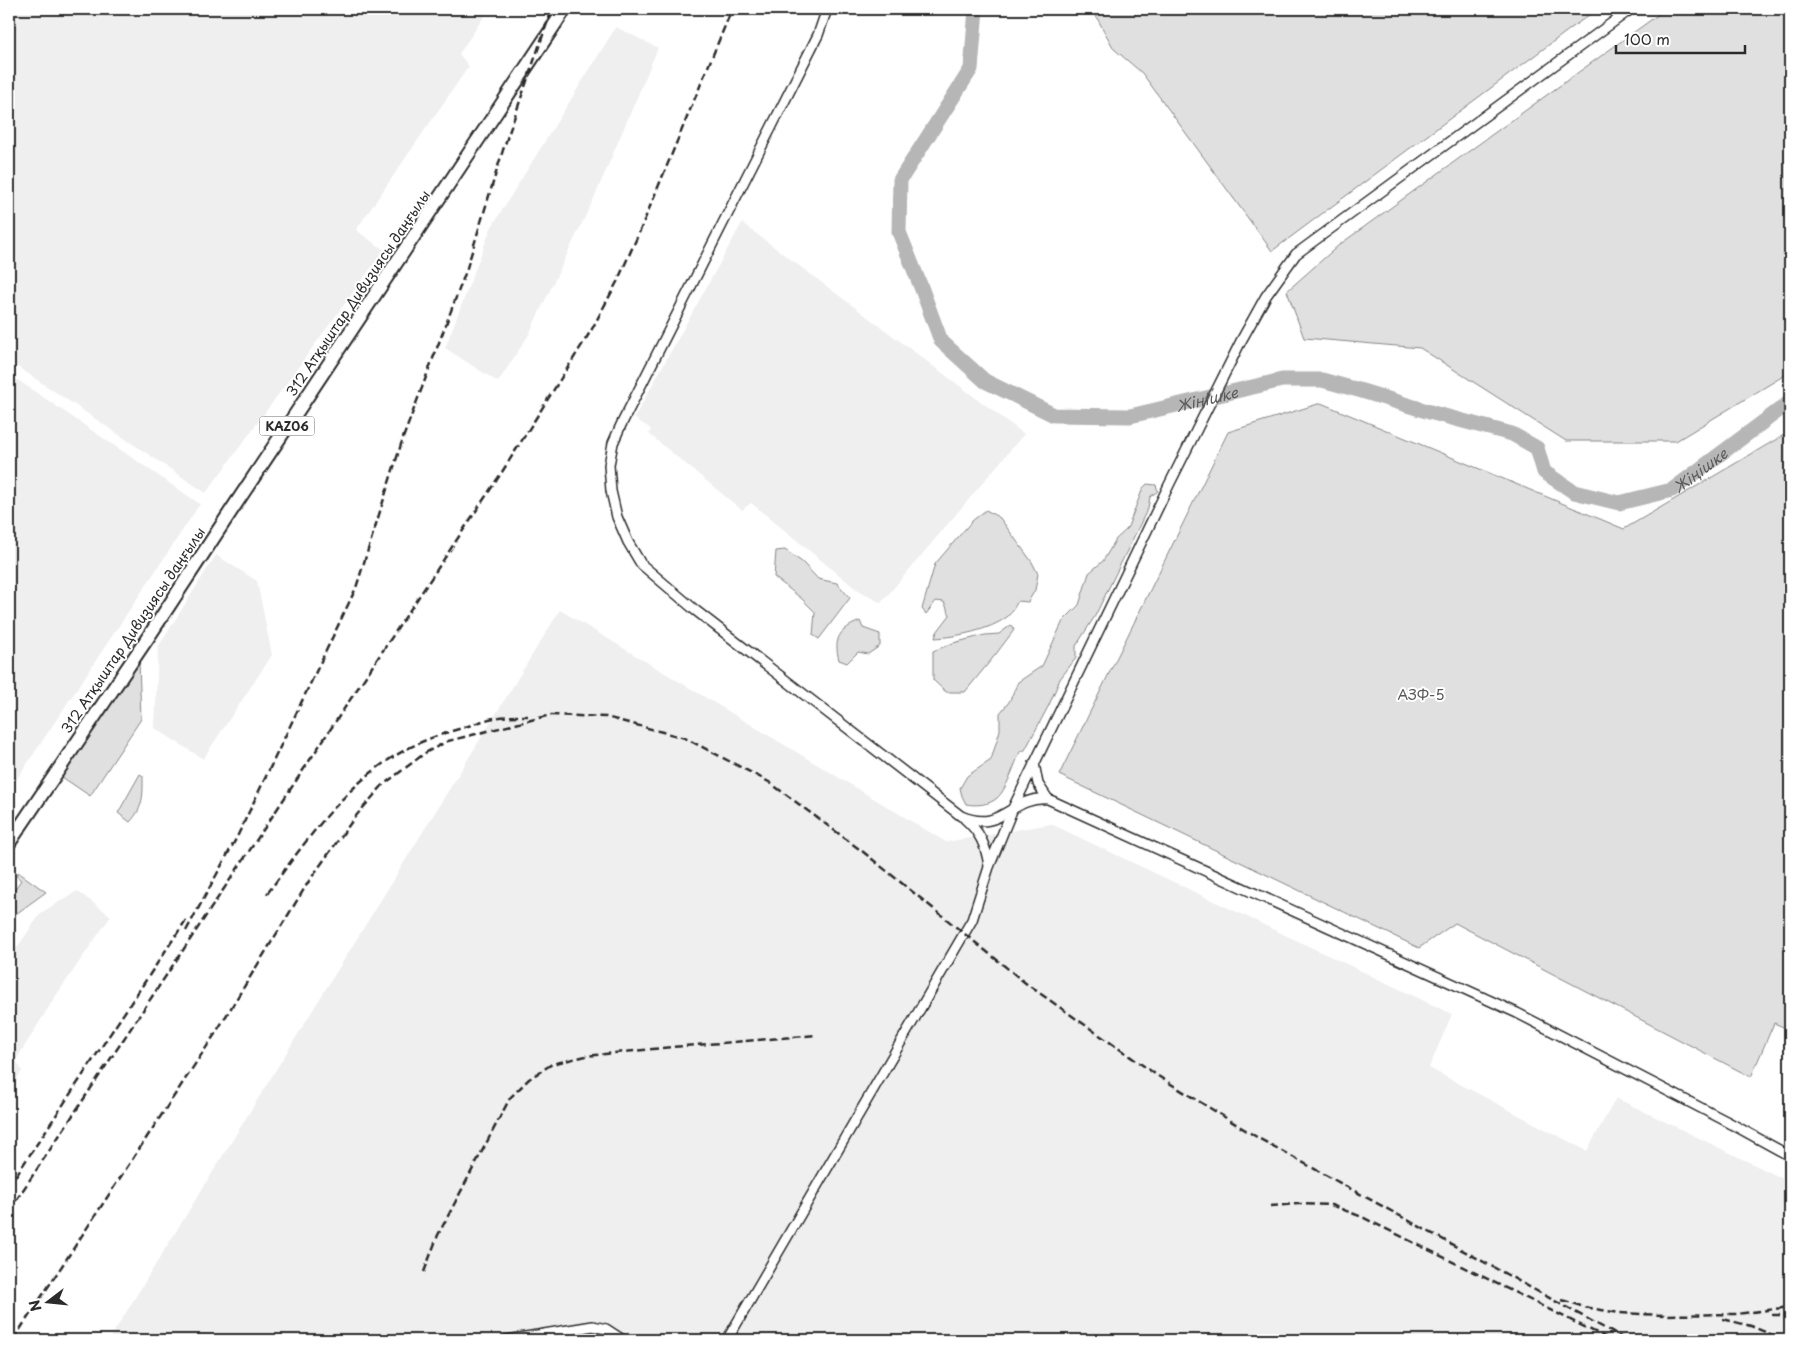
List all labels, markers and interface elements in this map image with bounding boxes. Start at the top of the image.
scale bar [1616,22,1745,54]
text: 100 m [1624,27,1670,50]
street label: 312 Атқыштар Дивизиясы даңғылы [281,186,435,400]
water label: Жіңішке [1173,379,1241,416]
road number: KАZ06 [260,416,314,436]
water label: Жіңішке [1668,441,1733,497]
street label: 312 Атқыштар Дивизиясы даңғылы [56,523,210,737]
park label: АЗФ-5 [1397,684,1445,705]
north arrow [22,1276,72,1326]
text: N [23,1297,47,1314]

